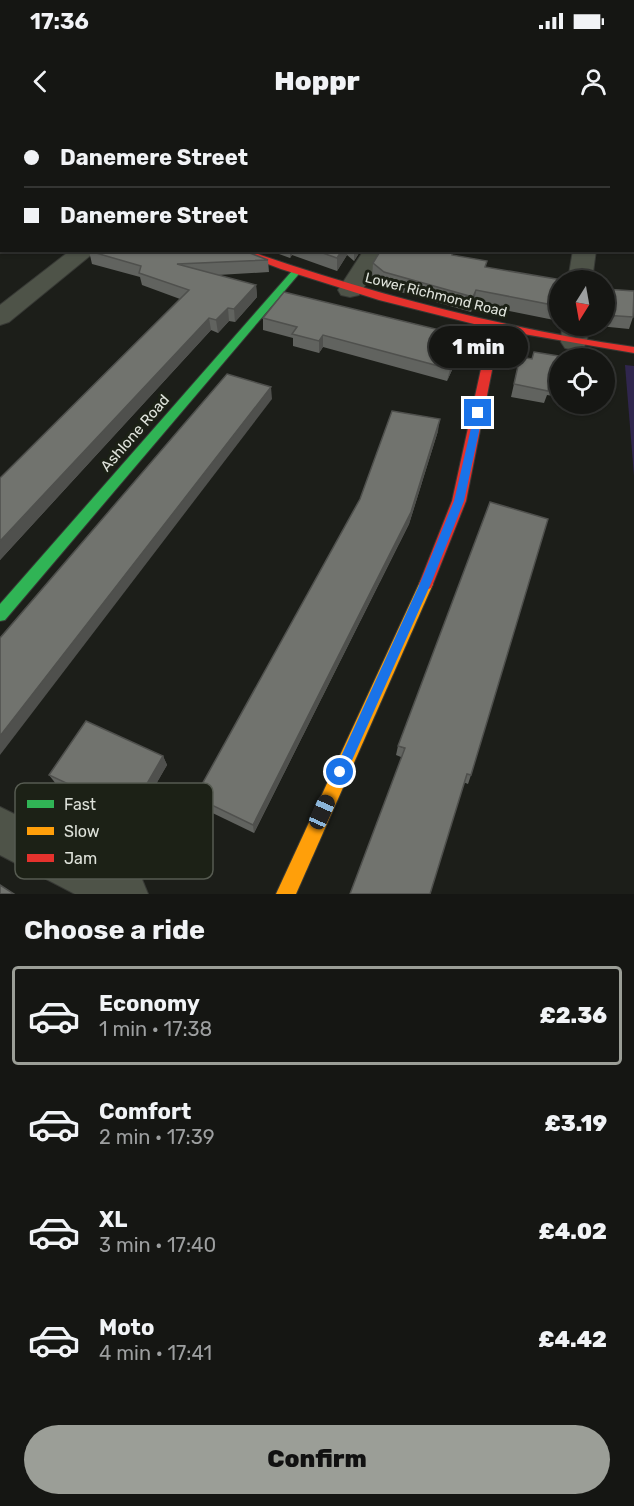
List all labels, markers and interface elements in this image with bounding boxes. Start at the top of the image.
text: 17:36 [30,8,89,35]
icon: back [24,65,57,98]
text: Hoppr [274,65,360,97]
icon: person [577,65,610,98]
text: Danemere Street [60,144,248,171]
text: Danemere Street [60,202,248,229]
street label: Lower Richmond Road [363,269,509,321]
north arrow [549,270,615,336]
map controls [549,270,615,414]
callout: 1 min [428,326,528,368]
text: 1 min [452,335,505,359]
button: locate [549,348,615,414]
street label: Ashlone Road [97,391,173,475]
route end [464,399,491,426]
route start [326,758,353,785]
legend [15,783,213,879]
car [306,792,338,832]
text: Fast [64,795,96,814]
text: Slow [64,822,100,841]
text: Jam [64,849,97,868]
text: Choose a ride [24,914,205,946]
icon: car [27,989,81,1043]
text: Economy [99,990,200,1017]
text: £2.36 [539,1002,607,1029]
text: 1 min · 17:38 [99,1017,212,1041]
icon: car [27,1097,81,1151]
text: Comfort [99,1098,191,1125]
text: £3.19 [544,1110,607,1137]
text: 2 min · 17:39 [99,1125,215,1149]
icon: car [27,1205,81,1259]
text: XL [99,1206,127,1233]
text: £4.02 [538,1218,607,1245]
text: 3 min · 17:40 [99,1233,216,1257]
icon: car [27,1313,81,1367]
text: Moto [99,1314,154,1341]
text: £4.42 [538,1326,607,1353]
text: 4 min · 17:41 [99,1341,212,1365]
button: Confirm [24,1425,610,1494]

